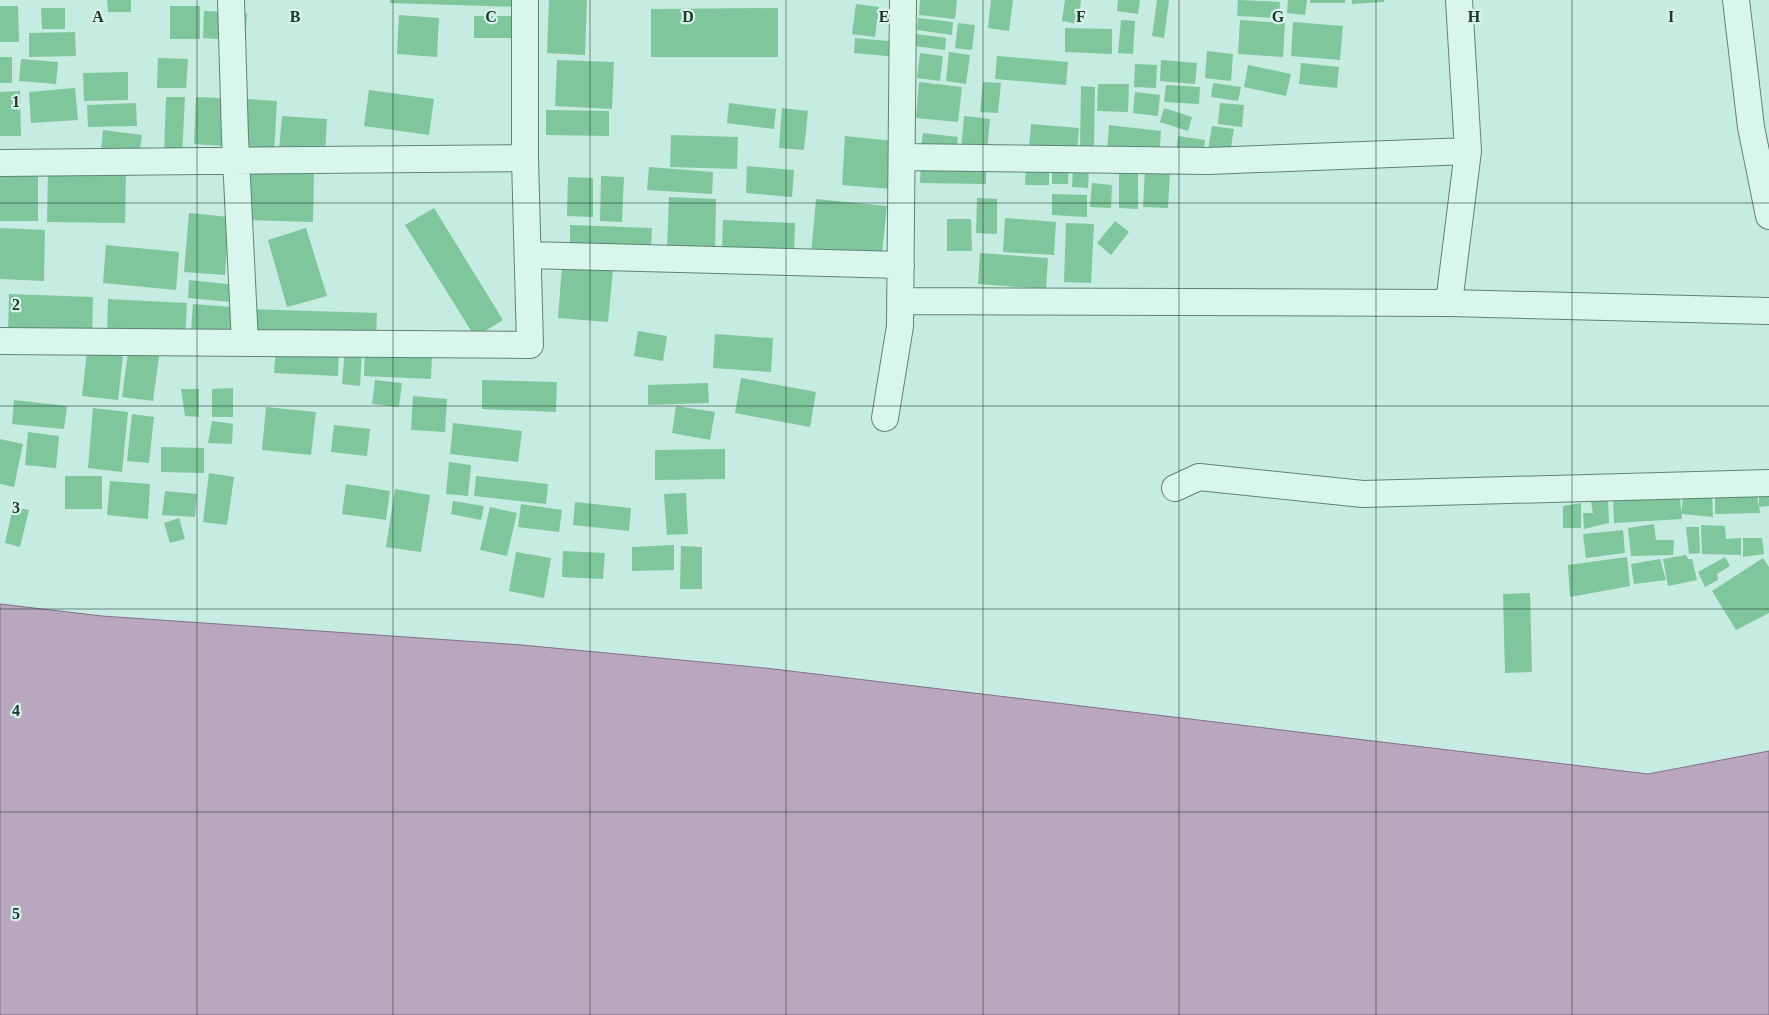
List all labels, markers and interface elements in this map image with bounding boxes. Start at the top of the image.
text: A [92,8,104,25]
text: B [290,8,301,25]
text: C [485,8,497,25]
text: D [682,8,694,25]
text: E [879,8,889,25]
text: F [1076,8,1086,25]
text: G [1272,8,1285,25]
text: H [1468,8,1481,25]
text: I [1668,8,1674,25]
text: 1 [12,93,20,110]
text: 2 [12,296,20,313]
text: 3 [12,499,20,516]
text: 4 [12,702,20,719]
text: 5 [12,905,20,922]

